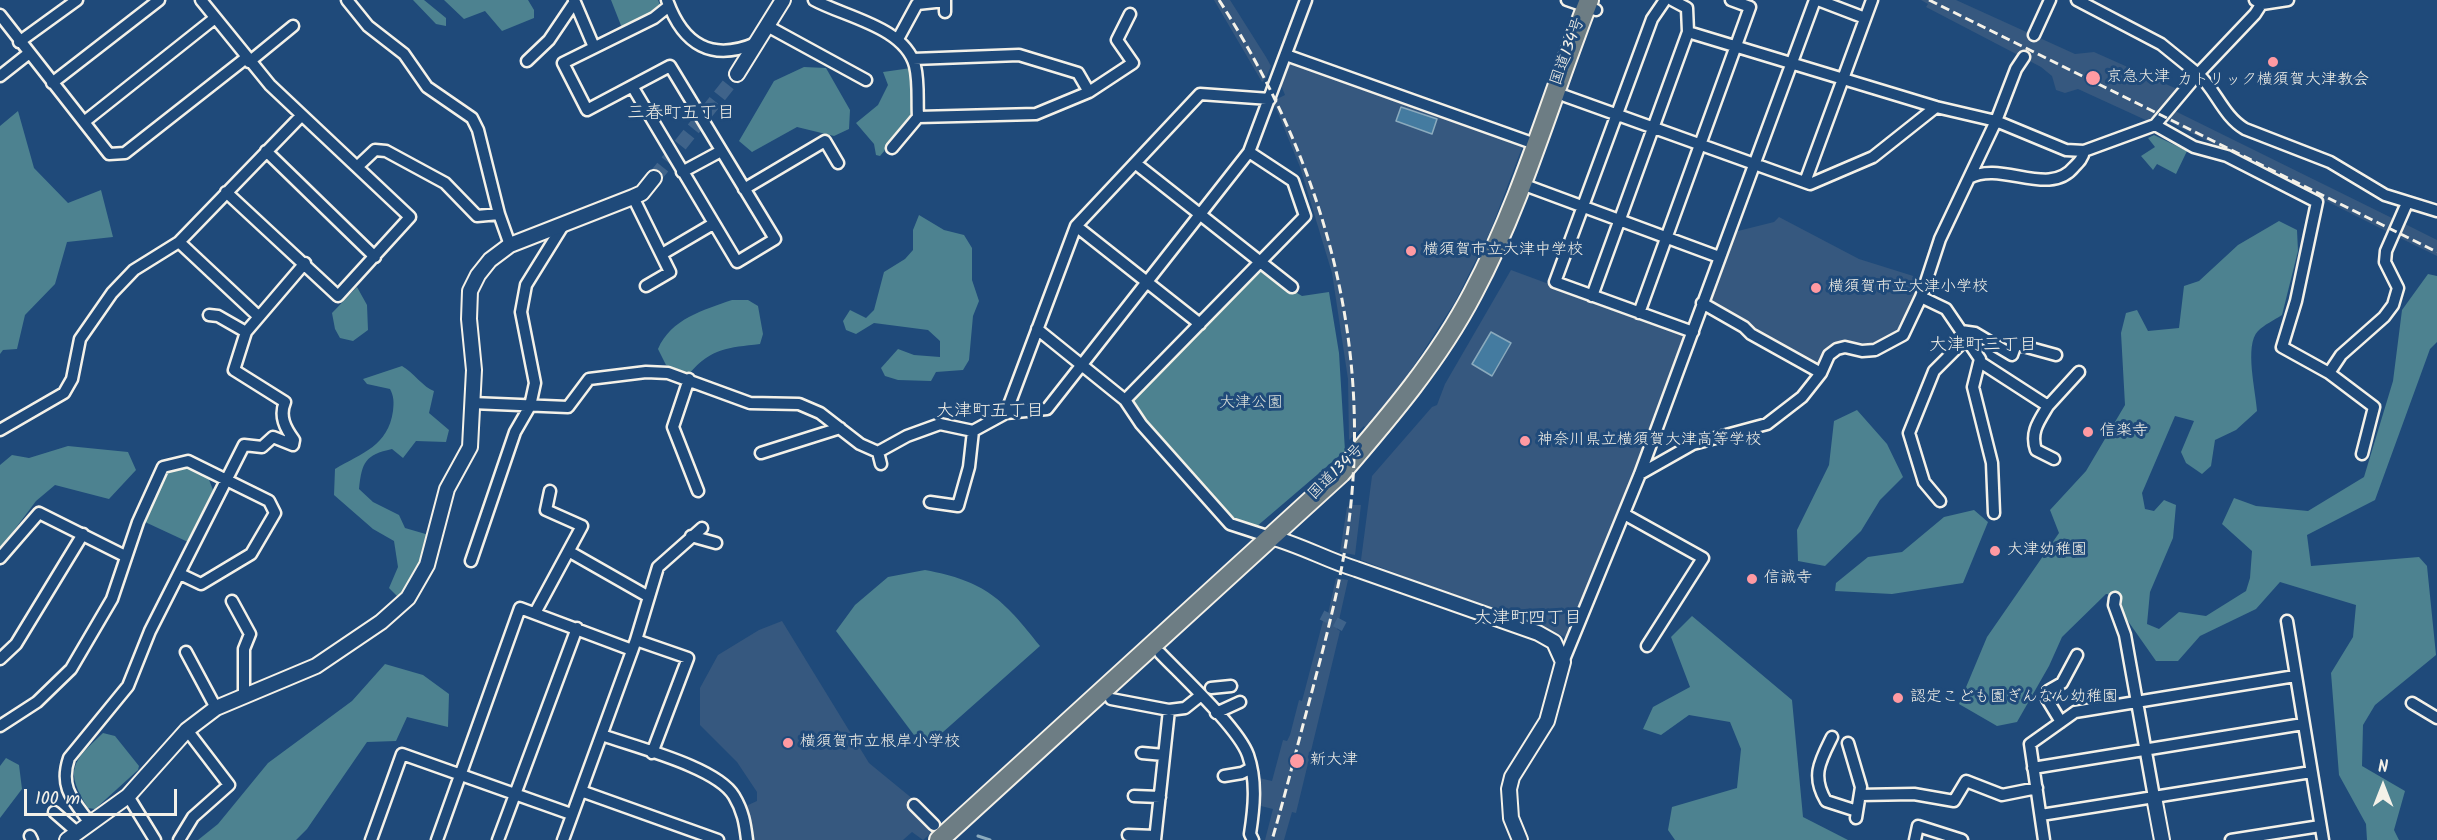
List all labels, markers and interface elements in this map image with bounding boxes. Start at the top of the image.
street label: 国道134号 [1548,15,1590,89]
marker: カトリック横須賀大津教会 [2266,55,2280,69]
place label: 京急大津 [2106,68,2170,88]
marker: 京急大津 [2084,69,2102,87]
place label: カトリック横須賀大津教会 [2177,71,2369,91]
district label: 三春町五丁目 [627,104,735,126]
place label: 横須賀市立大津中学校 [1423,241,1583,261]
marker: 横須賀市立大津中学校 [1404,244,1418,258]
place label: 横須賀市立大津小学校 [1828,278,1988,298]
marker: 横須賀市立大津小学校 [1809,281,1823,295]
district label: 大津町三丁目 [1929,336,2037,358]
park label: 大津公園 [1219,394,1283,414]
district label: 大津町五丁目 [936,402,1044,424]
place label: 信楽寺 [2100,422,2148,442]
marker: 信楽寺 [2081,425,2095,439]
place label: 神奈川県立横須賀大津高等学校 [1537,431,1761,451]
marker: 神奈川県立横須賀大津高等学校 [1518,434,1532,448]
street label: 国道134号 [1305,441,1369,505]
place label: 大津幼稚園 [2007,541,2087,561]
marker: 大津幼稚園 [1988,544,2002,558]
place label: 信誠寺 [1764,569,1812,589]
marker: 信誠寺 [1745,572,1759,586]
district label: 大津町四丁目 [1474,609,1582,631]
place label: 認定こども園ぎんなん幼稚園 [1910,688,2118,708]
marker: 認定こども園ぎんなん幼稚園 [1891,691,1905,705]
place label: 横須賀市立根岸小学校 [800,733,960,753]
marker: 横須賀市立根岸小学校 [781,736,795,750]
place label: 新大津 [1310,751,1358,771]
marker: 新大津 [1288,752,1306,770]
text: N [2378,755,2388,780]
north arrow [2353,756,2413,816]
scale bar [27,777,180,815]
text: 100 m [35,785,80,814]

